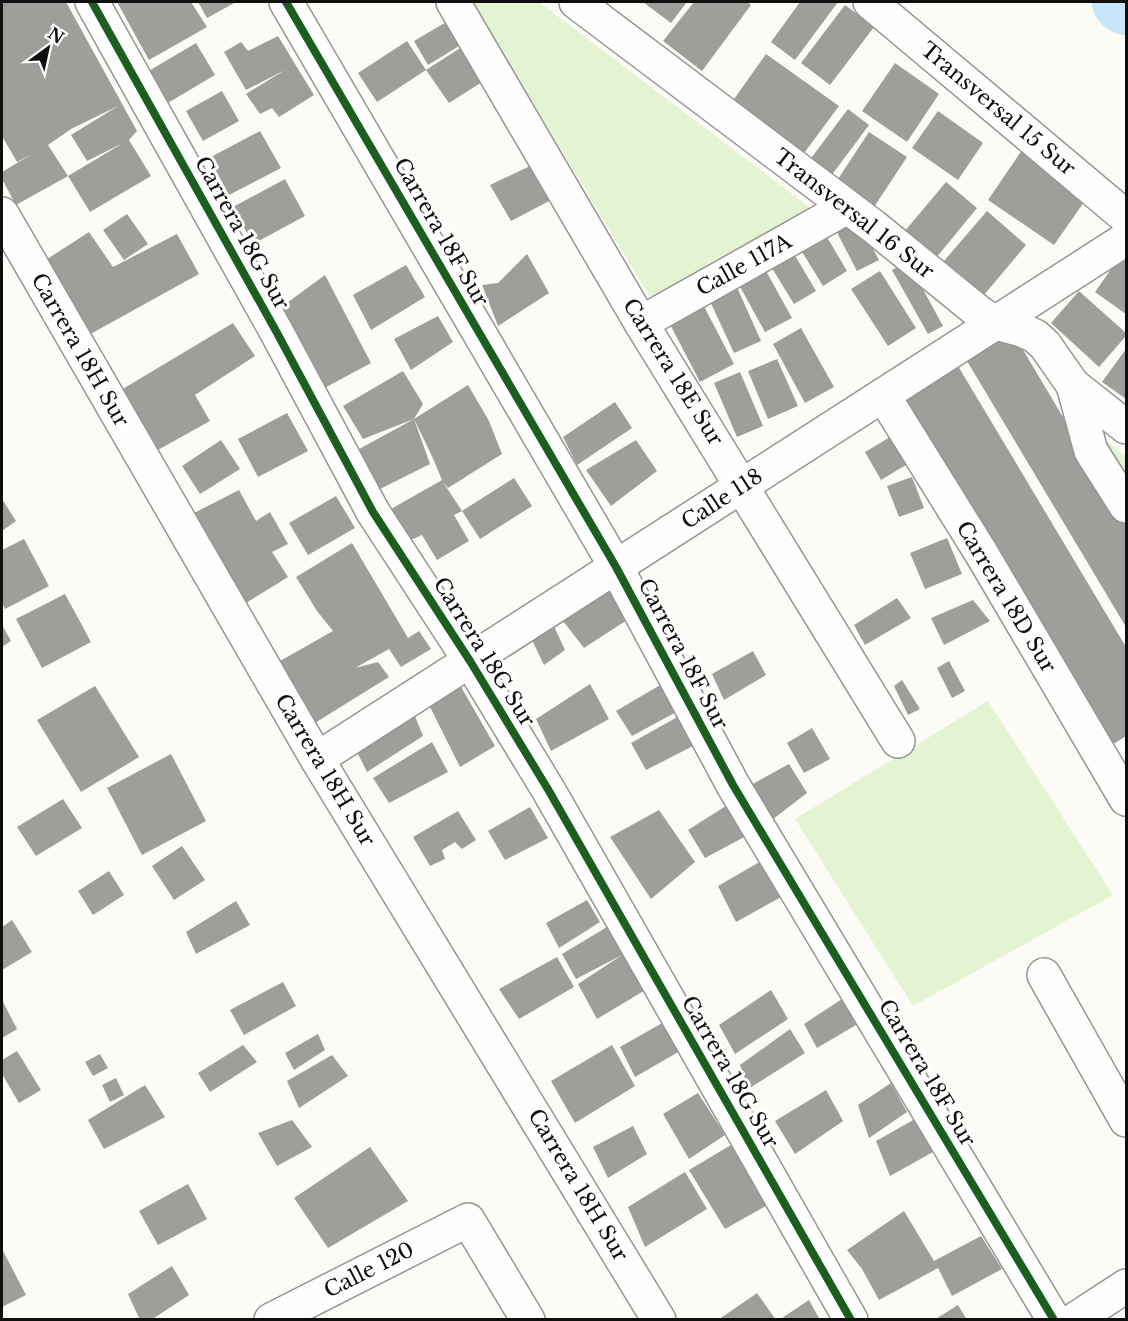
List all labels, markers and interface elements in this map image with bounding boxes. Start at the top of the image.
north arrow [18,18,78,78]
text: N [44,23,68,48]
street label: Transversal 15 Sur [915,37,1081,181]
street label: Transversal 16 Sur [769,143,939,285]
street label: Carrera 18G Sur [189,152,295,314]
street label: Carrera 18F Sur [388,153,494,311]
street label: Calle 117A [692,228,797,302]
street label: Carrera 18H Sur [26,269,134,431]
street label: Carrera 18E Sur [617,294,729,450]
street label: Calle 118 [676,463,768,535]
street label: Carrera 18D Sur [951,517,1061,677]
street label: Carrera 18G Sur [428,572,540,732]
street label: Carrera 18F Sur [632,574,734,734]
street label: Carrera 18H Sur [269,689,381,851]
street label: Carrera 18G Sur [676,991,784,1153]
street label: Carrera 18F Sur [873,995,981,1151]
street label: Carrera 18H Sur [522,1104,634,1266]
street label: Calle 120 [320,1236,418,1304]

